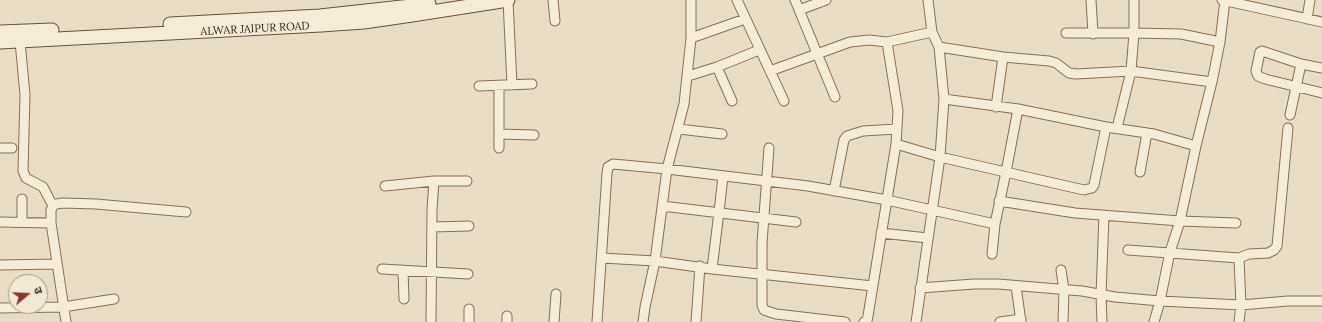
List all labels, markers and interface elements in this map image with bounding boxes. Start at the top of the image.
street label: ALWAR JAIPUR ROAD [200,20,310,38]
north arrow [8,274,48,314]
text: उ [31,285,46,296]

